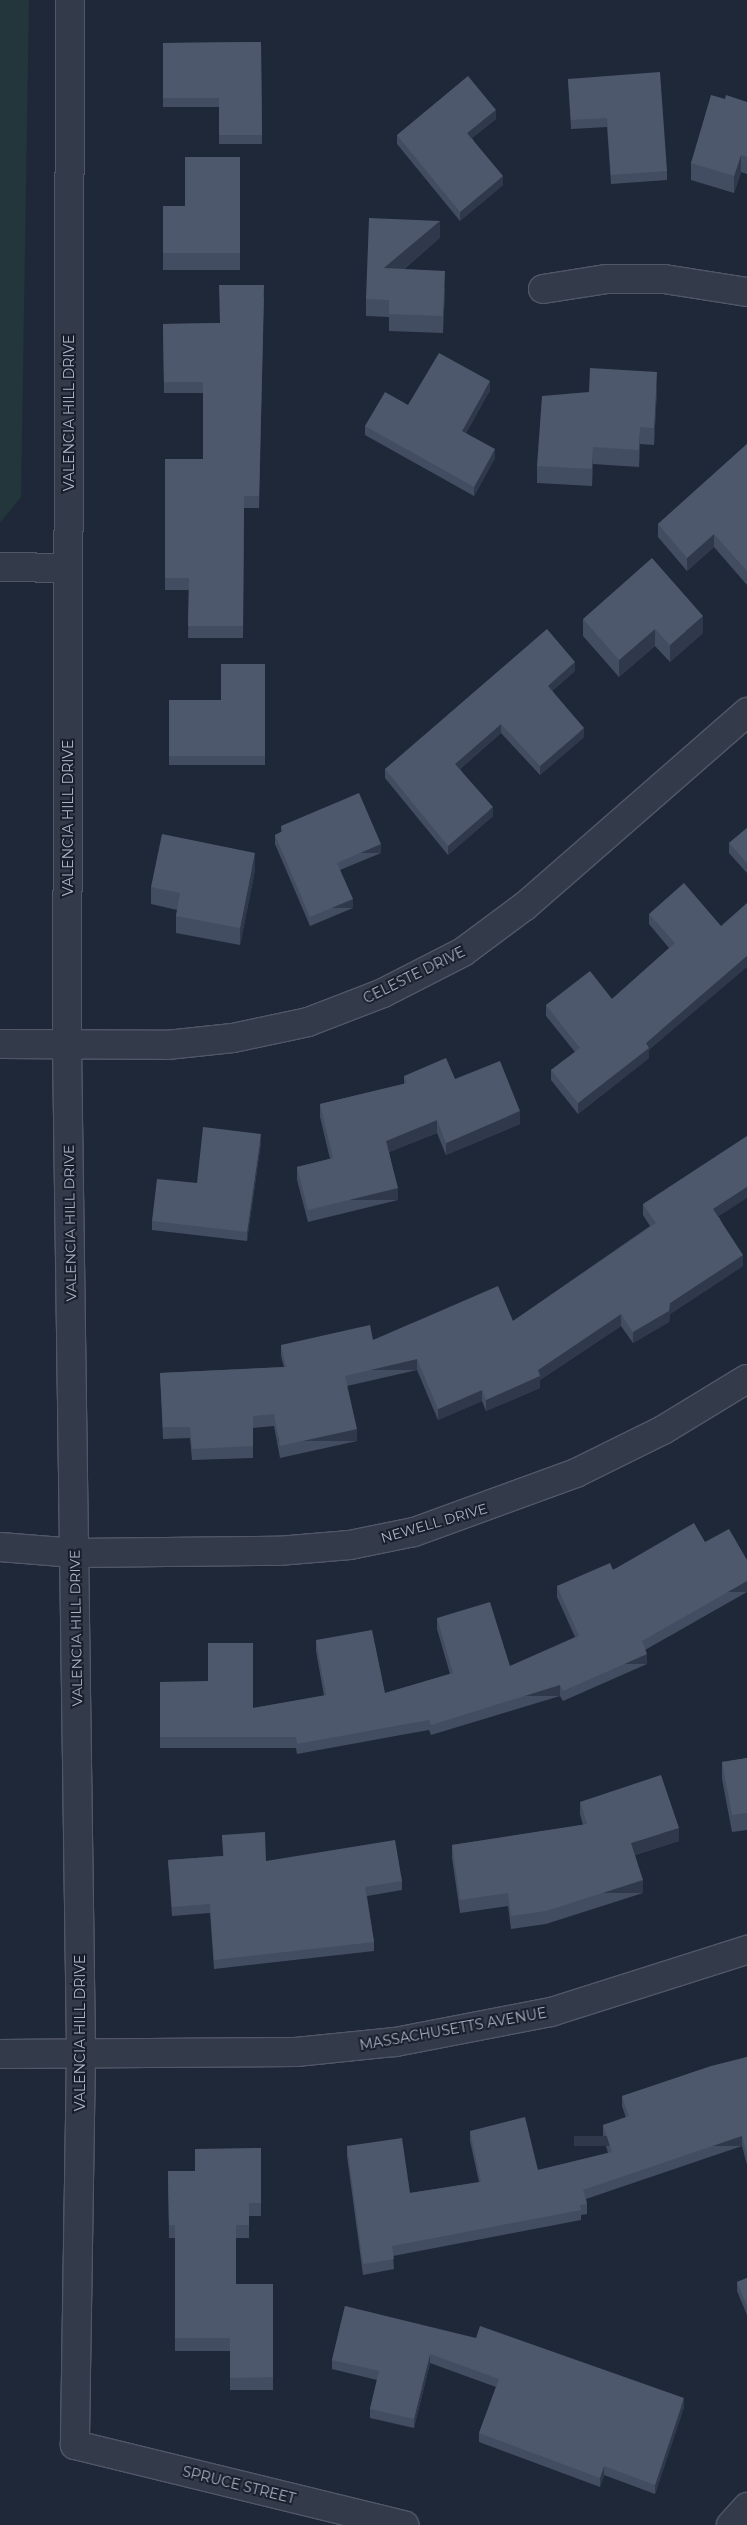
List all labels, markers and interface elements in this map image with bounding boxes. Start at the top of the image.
street label: VALENCIA HILL DRIVE [61,335,77,491]
street label: VALENCIA HILL DRIVE [60,740,76,896]
street label: CELESTE DRIVE [360,943,468,1007]
street label: VALENCIA HILL DRIVE [60,1145,80,1301]
street label: NEWELL DRIVE [379,1500,489,1546]
street label: VALENCIA HILL DRIVE [66,1550,86,1706]
street label: VALENCIA HILL DRIVE [72,1955,88,2111]
street label: MASSACHUSETTS AVENUE [358,2004,548,2054]
street label: SPRUCE STREET [181,2463,297,2507]

